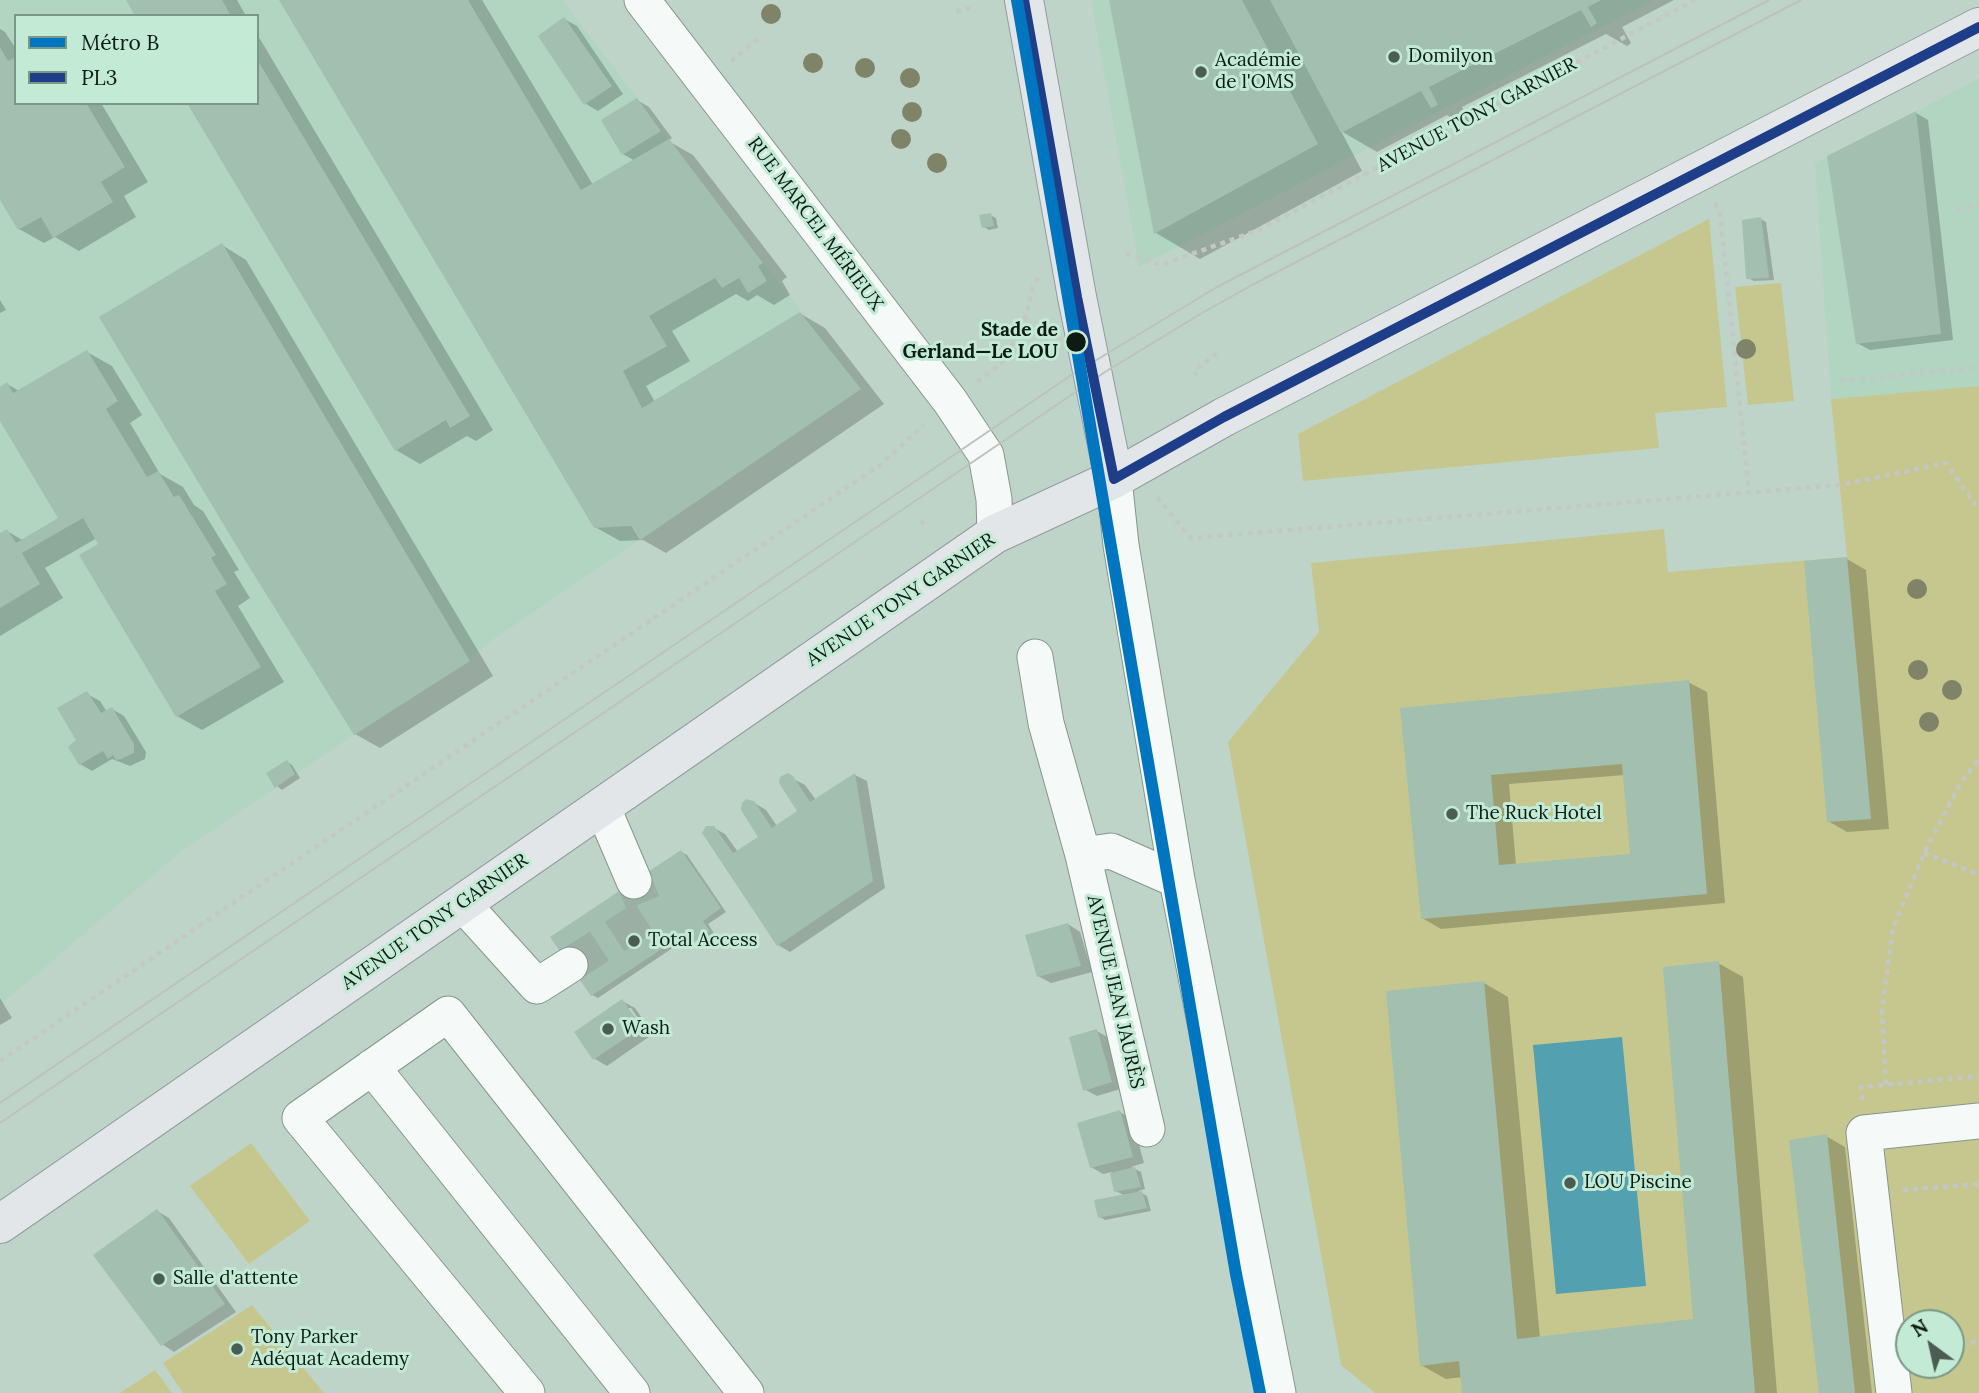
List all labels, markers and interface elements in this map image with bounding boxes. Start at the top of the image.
legend [14,14,259,105]
text: Métro B [81,29,159,56]
place label: Domilyon [1408,46,1493,68]
marker: Domilyon [1386,49,1402,65]
place label: Académie de l'OMS [1215,50,1301,94]
street label: AVENUE TONY GARNIER [1373,53,1581,177]
text: PL3 [81,64,117,91]
marker: Académie de l'OMS [1193,64,1209,80]
street label: RUE MARCEL MÉRIEUX [742,133,888,315]
place label: Stade de Gerland—Le LOU [903,320,1058,364]
marker: Stade de Gerland—Le LOU [1064,330,1088,354]
street label: AVENUE TONY GARNIER [802,528,1000,672]
place label: The Ruck Hotel [1466,803,1602,825]
marker: The Ruck Hotel [1444,806,1460,822]
street label: AVENUE TONY GARNIER [337,849,533,995]
street label: AVENUE JEAN JAURÈS [1082,893,1148,1091]
place label: Total Access [648,930,757,952]
marker: Total Access [626,933,642,949]
place label: Wash [622,1018,670,1040]
marker: Wash [600,1021,616,1037]
place label: LOU Piscine [1584,1172,1692,1194]
marker: LOU Piscine [1562,1175,1578,1191]
place label: Salle d'attente [173,1268,298,1290]
marker: Salle d'attente [151,1271,167,1287]
north arrow [1895,1309,1965,1379]
text: N [1907,1314,1932,1342]
place label: Tony Parker Adéquat Academy [251,1327,409,1371]
marker: Tony Parker Adéquat Academy [229,1341,245,1357]

